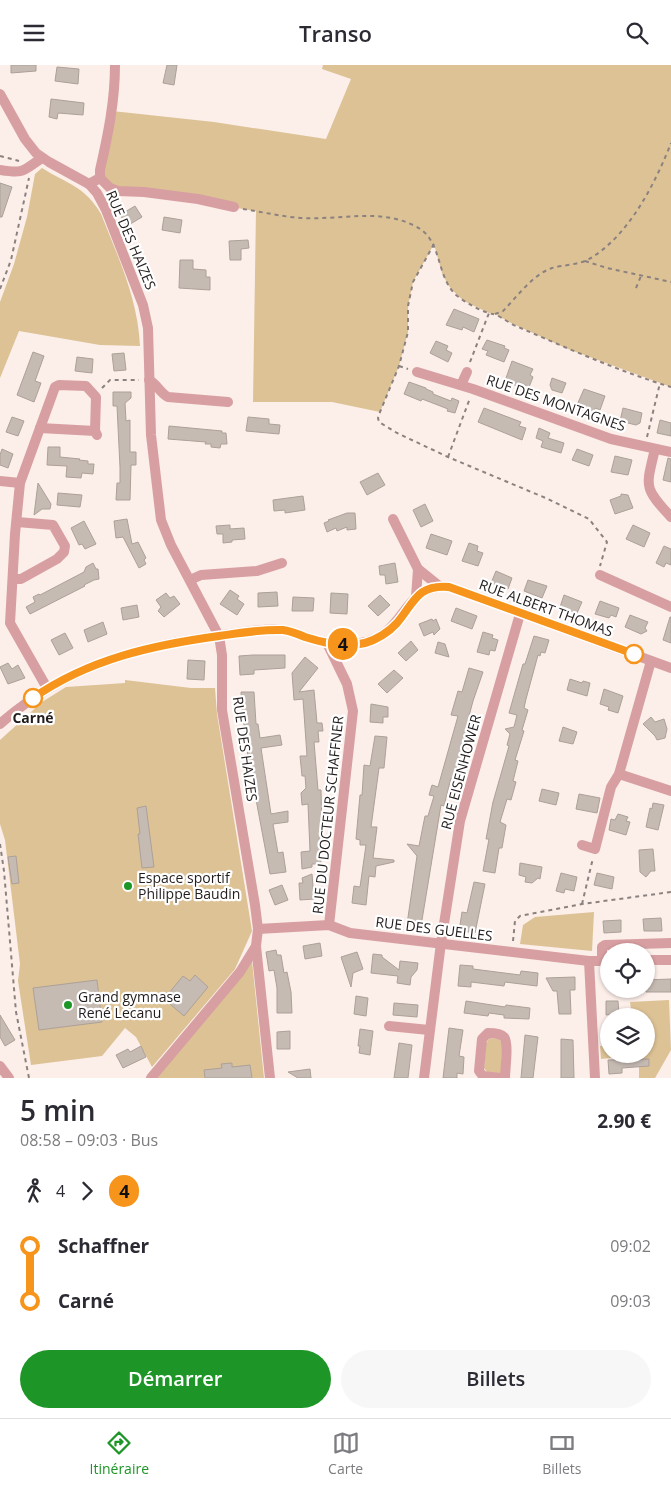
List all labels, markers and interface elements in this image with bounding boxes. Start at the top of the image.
text: Transo [299,18,372,48]
icon: menu [20,19,48,47]
icon: search [623,19,651,47]
street label: RUE DES HAIZES [102,187,161,292]
street label: RUE DES MONTAGNES [484,370,628,435]
street label: RUE ALBERT THOMAS [477,574,616,641]
line badge: 4 [327,628,359,660]
text: 4 [338,632,348,656]
unlabelled marker [624,644,644,664]
marker: Carné [23,688,43,708]
street label: RUE DES HAIZES [229,695,262,803]
place label: Carné [12,708,54,727]
street label: RUE EISENHOWER [436,712,485,832]
street label: RUE DU DOCTEUR SCHAFFNER [308,715,347,915]
place label: Espace sportif Philippe Baudin [138,868,240,903]
marker: Espace sportif Philippe Baudin [122,880,134,892]
street label: RUE DES GUELLES [374,912,494,945]
map controls [600,943,655,1063]
button: locate [600,943,655,998]
place label: Grand gymnase René Lecanu [78,987,181,1022]
marker: Grand gymnase René Lecanu [62,999,74,1011]
button: layers [600,1008,655,1063]
text: 5 min [20,1091,96,1129]
text: 2.90 € [597,1108,651,1134]
text: 08:58 – 09:03 · Bus [20,1129,158,1151]
icon: walk [20,1177,48,1205]
icon: forward [73,1177,101,1205]
text: 4 [119,1179,129,1203]
text: 4 [56,1180,65,1202]
text: Schaffner [58,1233,149,1259]
text: 09:02 [610,1235,651,1257]
text: Carné [58,1288,114,1314]
text: 09:03 [610,1290,651,1312]
button: Démarrer [20,1350,331,1408]
button: Billets [341,1350,651,1408]
tab: Itinéraire [90,1429,149,1478]
tab: Carte [328,1429,363,1478]
tab: Billets [542,1429,581,1478]

